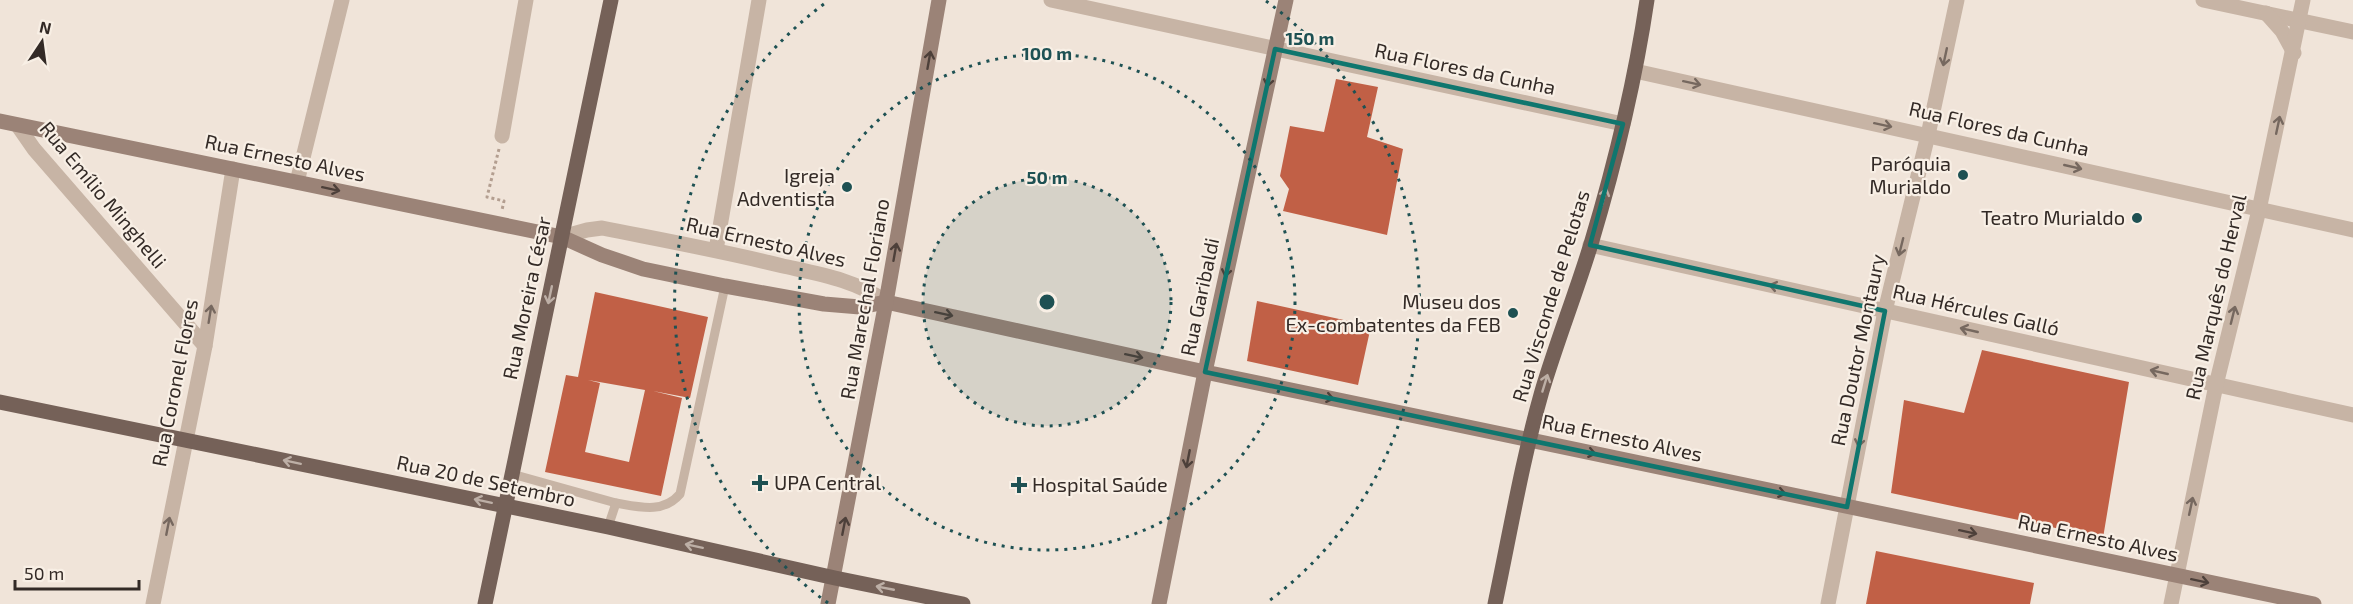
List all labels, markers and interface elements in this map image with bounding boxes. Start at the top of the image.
north arrow [12,12,72,72]
text: N [38,16,53,37]
text: 150 m [1286,27,1334,49]
street label: Rua Flores da Cunha [1373,37,1558,99]
text: 100 m [1022,42,1072,64]
one-way arrow [1938,48,1950,67]
one-way arrow [923,50,934,70]
one-way arrow [1263,67,1274,87]
one-way arrow [1682,78,1702,89]
street label: Rua Flores da Cunha [1907,96,2092,160]
street label: Rua Emílio Minghelli [35,116,172,273]
one-way arrow [2272,116,2284,135]
one-way arrow [1873,119,1892,131]
street label: Rua Ernesto Alves [203,128,368,186]
place label: Paróquia Murialdo [1869,151,1951,198]
one-way arrow [2063,162,2082,174]
place label: Igreja Adventista [737,163,835,210]
text: 50 m [1026,166,1068,188]
marker: Paróquia Murialdo [1956,168,1970,182]
marker: Igreja Adventista [840,180,854,194]
one-way arrow [321,184,341,195]
street label: Rua Visconde de Pelotas [1506,187,1594,405]
one-way arrow [1598,188,1610,207]
street label: Rua Marquês do Herval [2180,191,2250,402]
street label: Rua Marechal Floriano [835,197,894,401]
place label: Teatro Murialdo [1981,205,2125,229]
street label: Rua Ernesto Alves [684,211,848,271]
marker: Teatro Murialdo [2130,211,2144,225]
street label: Rua Moreira César [497,214,555,382]
street label: Rua Garibaldi [1175,235,1223,358]
one-way arrow [1894,237,1906,256]
one-way arrow [890,243,901,262]
street label: Rua Doutor Montaury [1825,251,1889,448]
one-way arrow [1221,258,1233,277]
street label: Rua Hércules Galló [1891,278,2062,340]
one-way arrow [1769,281,1789,292]
one-way arrow [543,285,555,304]
place label: Museu dos Ex-combatentes da FEB [1286,289,1501,336]
centre of rings [1037,292,1057,312]
street label: Rua Coronel Flores [146,297,202,469]
one-way arrow [204,305,215,324]
marker: Museu dos Ex-combatentes da FEB [1506,306,1520,320]
one-way arrow [2228,306,2240,325]
one-way arrow [933,309,953,320]
one-way arrow [1960,323,1979,335]
one-way arrow [1124,351,1143,362]
one-way arrow [2150,366,2169,378]
one-way arrow [1540,374,1551,393]
one-way arrow [1315,392,1334,403]
street label: Rua Ernesto Alves [1540,408,1705,466]
one-way arrow [1854,428,1865,447]
one-way arrow [1576,447,1596,458]
street label: Rua 20 de Setembro [395,449,578,511]
one-way arrow [1182,449,1193,468]
one-way arrow [283,456,302,467]
place label: UPA Central [774,470,881,494]
place label: Hospital Saúde [1032,472,1168,496]
marker: UPA Central [751,474,769,492]
marker: Hospital Saúde [1010,476,1028,494]
one-way arrow [1767,487,1787,498]
one-way arrow [474,495,493,506]
one-way arrow [2186,496,2197,516]
street label: Rua Ernesto Alves [2016,508,2181,566]
one-way arrow [163,517,175,536]
one-way arrow [839,517,850,537]
one-way arrow [1958,527,1978,538]
one-way arrow [685,540,705,551]
scale bar [15,553,140,591]
text: 50 m [24,562,64,584]
one-way arrow [2190,575,2209,587]
one-way arrow [875,582,895,593]

